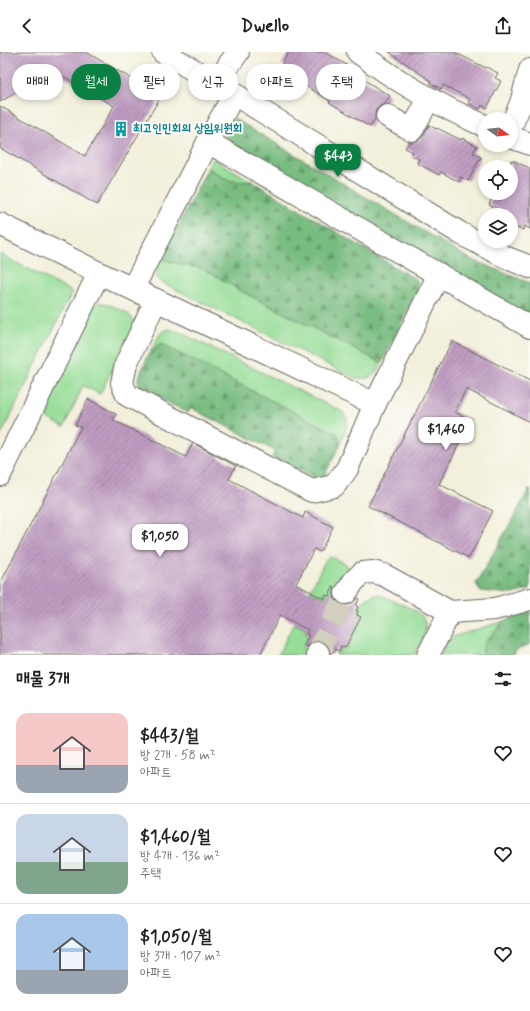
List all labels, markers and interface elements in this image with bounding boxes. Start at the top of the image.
text: Dwello [241,14,289,38]
icon: back [16,15,38,37]
icon: share [492,15,514,37]
chip: 매매 [12,64,63,100]
chip: 월세 [71,64,121,100]
chip: 필터 [129,64,180,100]
chip: 신규 [188,64,238,100]
chip: 아파트 [246,64,308,100]
chip: 주택 [316,64,366,100]
north arrow [478,112,518,152]
map controls [478,112,518,248]
building icon: 최고인민회의 상임위원회 [112,120,130,138]
place label: 최고인민회의 상임위원회 [133,121,242,137]
pin: $443 [314,144,362,178]
text: $443 [324,148,352,165]
button: locate [478,160,518,200]
button: layers [478,208,518,248]
pin: $1,460 [413,417,479,451]
text: $1,460 [427,421,465,438]
pin: $1,050 [127,524,193,558]
text: $1,050 [141,528,179,545]
text: 매물 3개 [16,668,69,690]
icon: filters [492,668,514,690]
text: $443/월 [140,725,199,747]
icon: home [48,729,96,777]
icon: heart [492,742,514,764]
text: 방 2개 · 58 m² [140,747,216,764]
text: 아파트 [140,764,171,781]
text: $1,460/월 [140,826,210,848]
icon: home [48,830,96,878]
icon: heart [492,843,514,865]
text: 방 4개 · 136 m² [140,848,220,865]
text: 주택 [140,865,161,882]
text: $1,050/월 [140,926,212,948]
icon: home [48,930,96,978]
icon: heart [492,943,514,965]
text: 방 3개 · 107 m² [140,948,221,965]
text: 아파트 [140,965,171,982]

